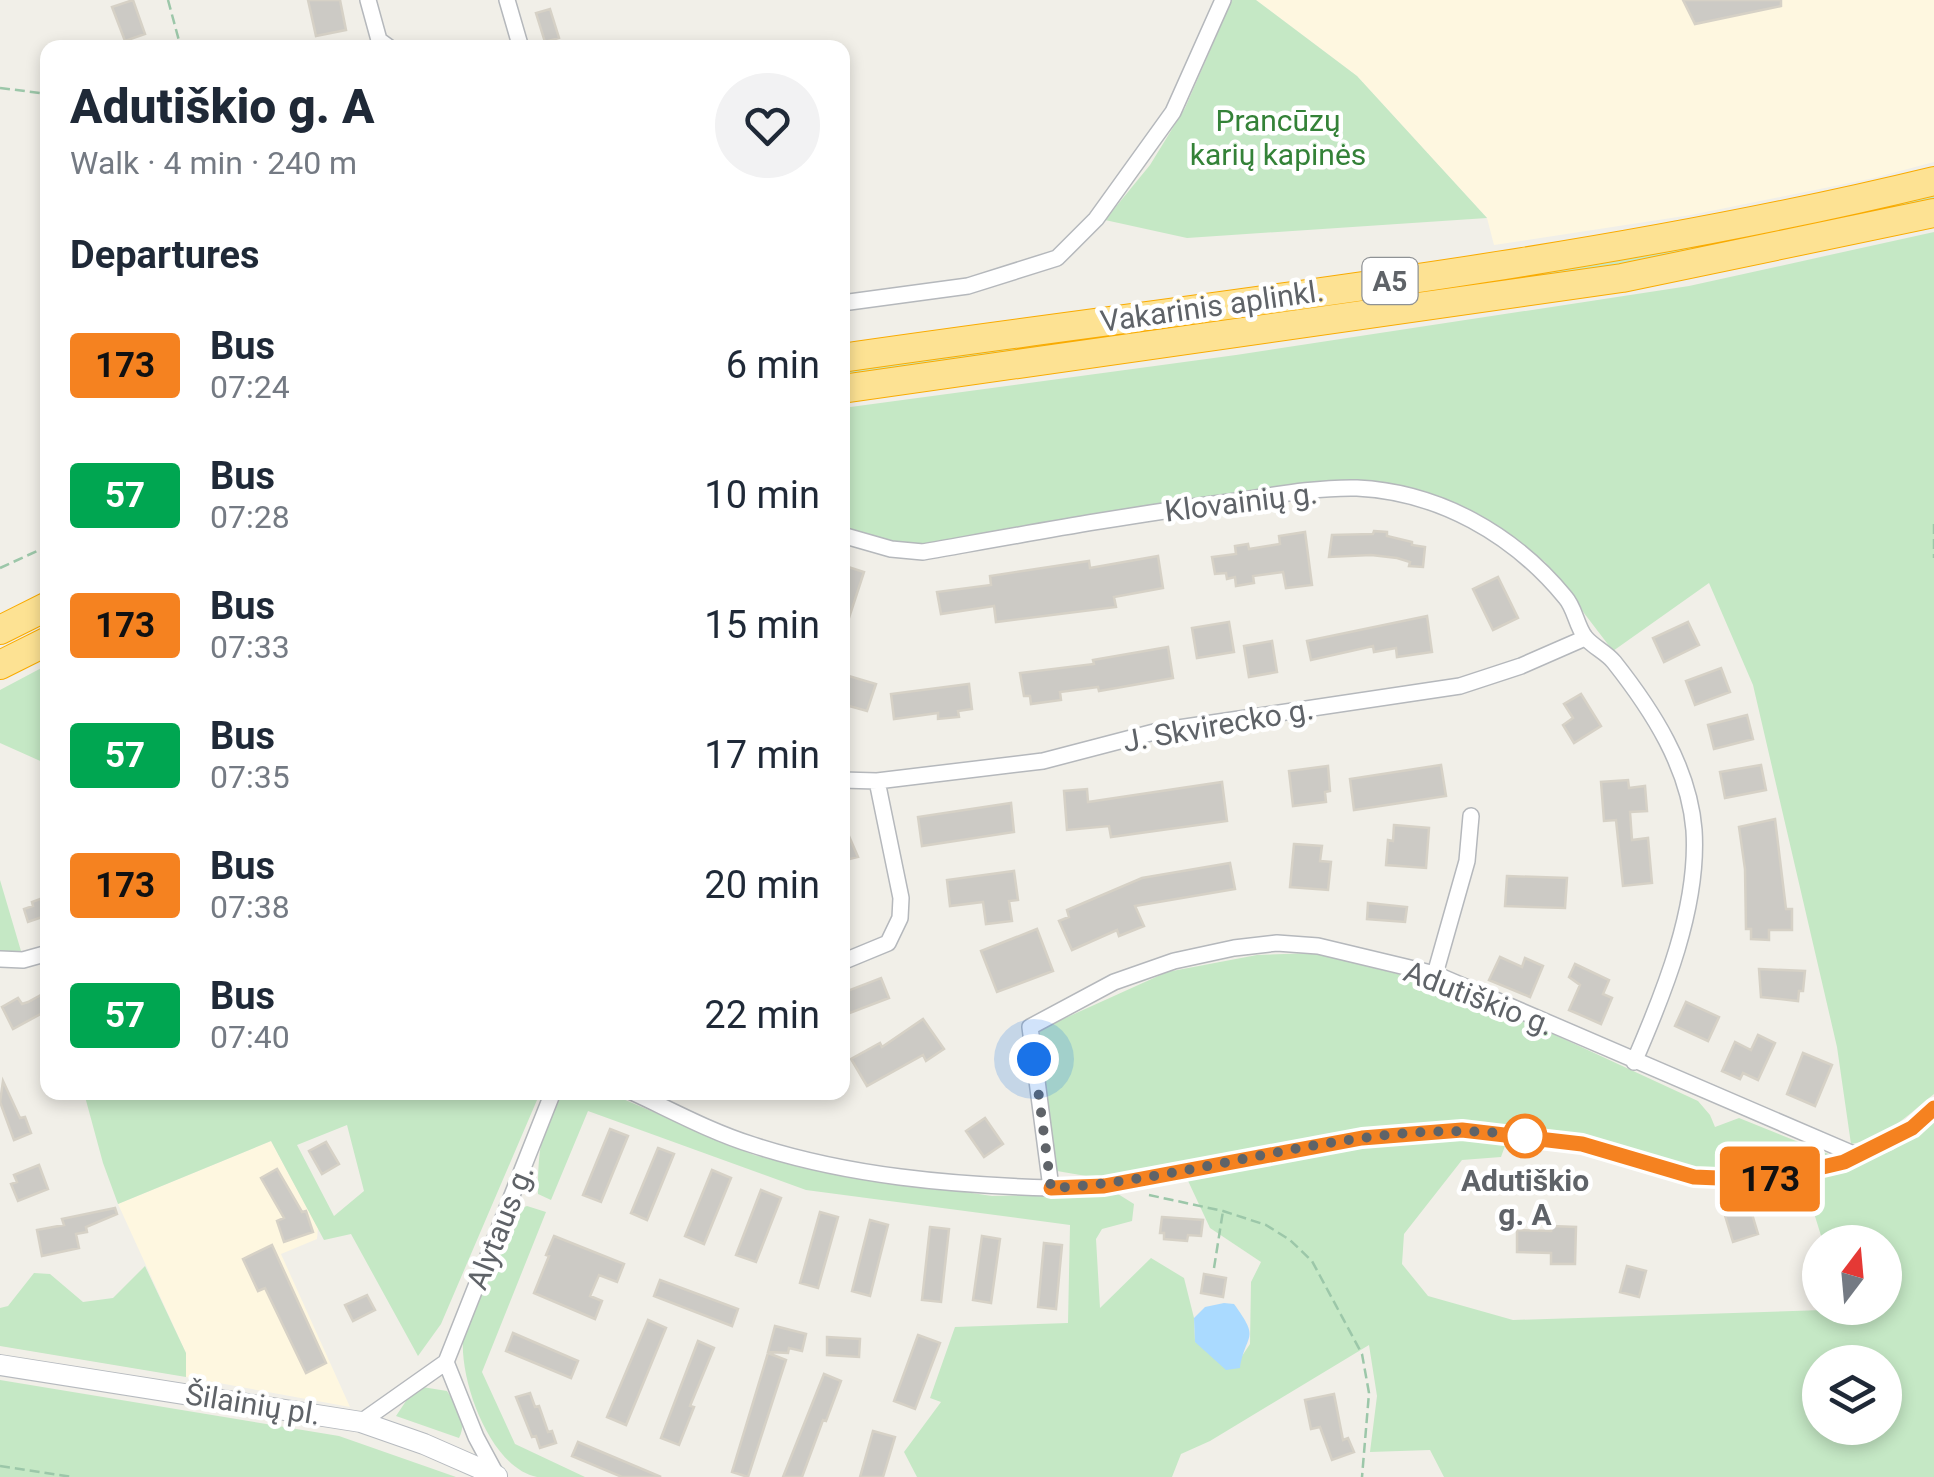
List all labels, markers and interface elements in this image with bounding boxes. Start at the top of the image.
button: heart [715,73,820,178]
text: Adutiškio g. A [70,78,375,135]
park label: Prancūzų karių kapinės [1190,103,1366,172]
text: Walk · 4 min · 240 m [70,144,357,182]
text: Departures [70,233,260,277]
road number: A5 [1362,258,1418,304]
street label: Vakarinis aplinkl. [1098,273,1326,339]
text: Bus [210,324,275,368]
text: 6 min [726,343,820,387]
text: 173 [95,345,155,386]
text: 07:24 [210,368,290,406]
text: Bus [210,454,275,498]
text: 10 min [704,473,820,517]
text: 57 [105,475,145,516]
street label: Klovainių g. [1163,475,1319,529]
text: 07:28 [210,498,290,536]
text: Bus [210,584,275,628]
text: 15 min [704,603,820,647]
text: 173 [95,605,155,646]
text: 07:33 [210,628,290,666]
street label: J. Skvirecko g. [1120,691,1316,759]
text: Bus [210,714,275,758]
text: 17 min [704,733,820,777]
text: 57 [105,735,145,776]
text: 07:35 [210,758,290,796]
text: Bus [210,844,275,888]
text: 20 min [704,863,820,907]
text: 173 [95,865,155,906]
text: 07:38 [210,888,290,926]
street label: Adutiškio g. [1399,953,1559,1043]
text: Bus [210,974,275,1018]
text: 22 min [704,993,820,1037]
text: 57 [105,995,145,1036]
text: 07:40 [210,1018,290,1056]
your location [1009,1034,1059,1084]
marker: Adutiškio g. A [1504,1115,1546,1157]
line badge: 173 [1712,1146,1828,1212]
text: 173 [1740,1159,1800,1200]
street label: Alytaus g. [459,1160,541,1294]
place label: Adutiškio g. A [1461,1163,1589,1232]
north arrow [1802,1225,1902,1325]
map controls [1802,1225,1902,1445]
button: layers [1802,1345,1902,1445]
street label: Šilainių pl. [183,1376,323,1432]

